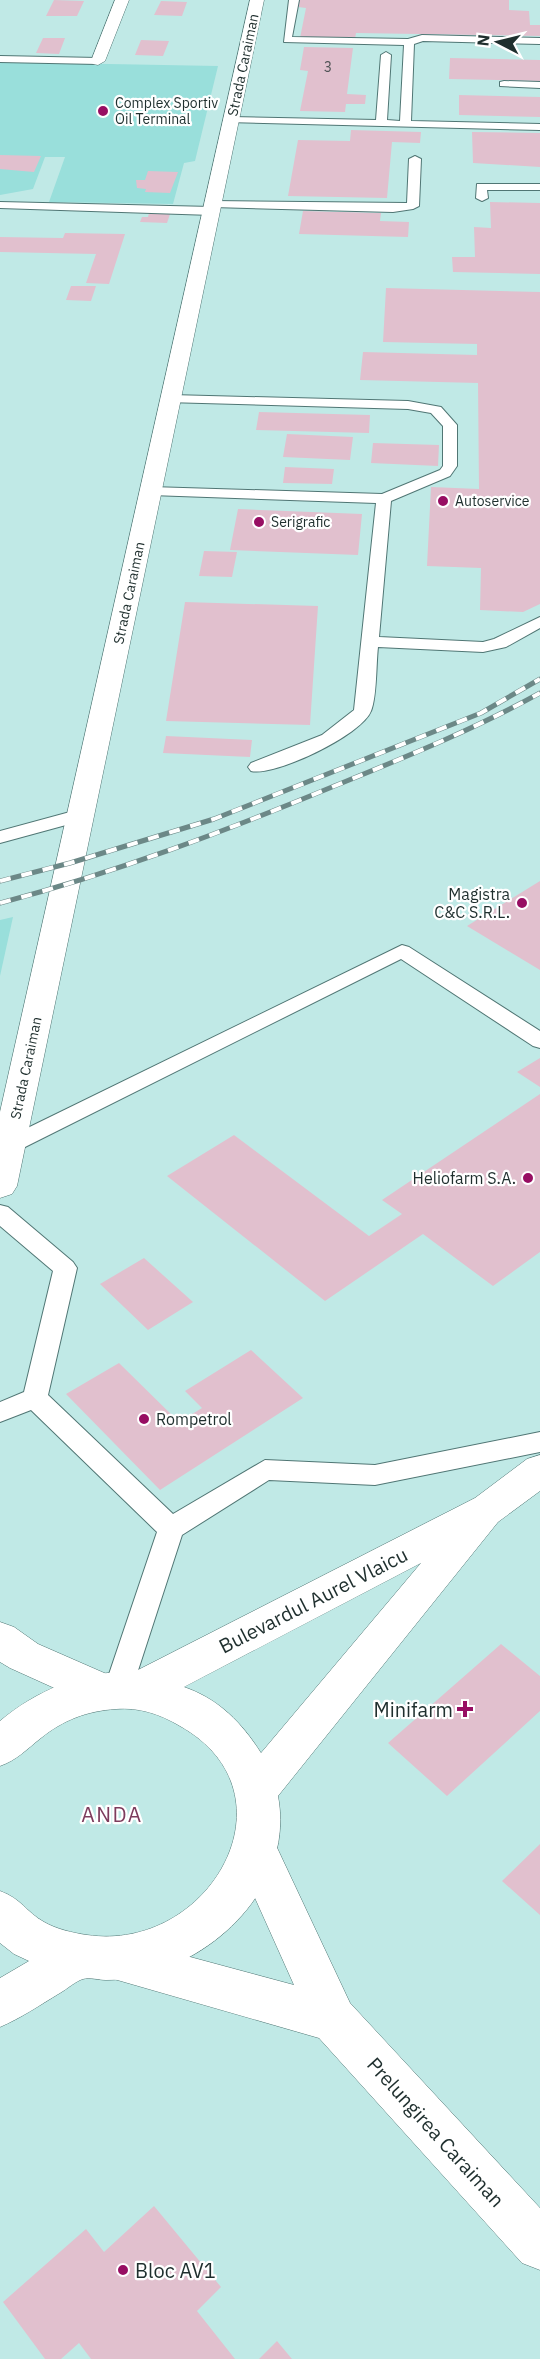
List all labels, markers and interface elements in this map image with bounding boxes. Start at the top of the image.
street label: Strada Caraiman [223,12,263,118]
north arrow [468,12,528,72]
text: N [472,33,494,47]
house number: 3 [324,58,332,76]
place label: Complex Sportiv Oil Terminal [115,94,218,128]
marker: Complex Sportiv Oil Terminal [96,104,110,118]
place label: Autoservice [455,492,530,510]
marker: Autoservice [436,494,450,508]
place label: Serigrafic [271,513,330,531]
marker: Serigrafic [252,515,266,529]
street label: Strada Caraiman [109,540,149,646]
place label: Magistra C&C S.R.L. [434,884,510,922]
marker: Magistra C&C S.R.L. [515,896,529,910]
street label: Strada Caraiman [6,1015,46,1121]
place label: Heliofarm S.A. [413,1168,516,1188]
marker: Heliofarm S.A. [521,1171,535,1185]
place label: Rompetrol [156,1409,232,1429]
marker: Rompetrol [137,1412,151,1426]
street label: Bulevardul Aurel Vlaicu [214,1541,412,1659]
place label: Minifarm [373,1696,453,1723]
marker: Minifarm [458,1702,472,1716]
district label: ANDA [81,1800,143,1828]
street label: Prelungirea Caraiman [361,2051,511,2213]
place label: Bloc AV1 [135,2257,216,2284]
marker: Bloc AV1 [116,2263,130,2277]

